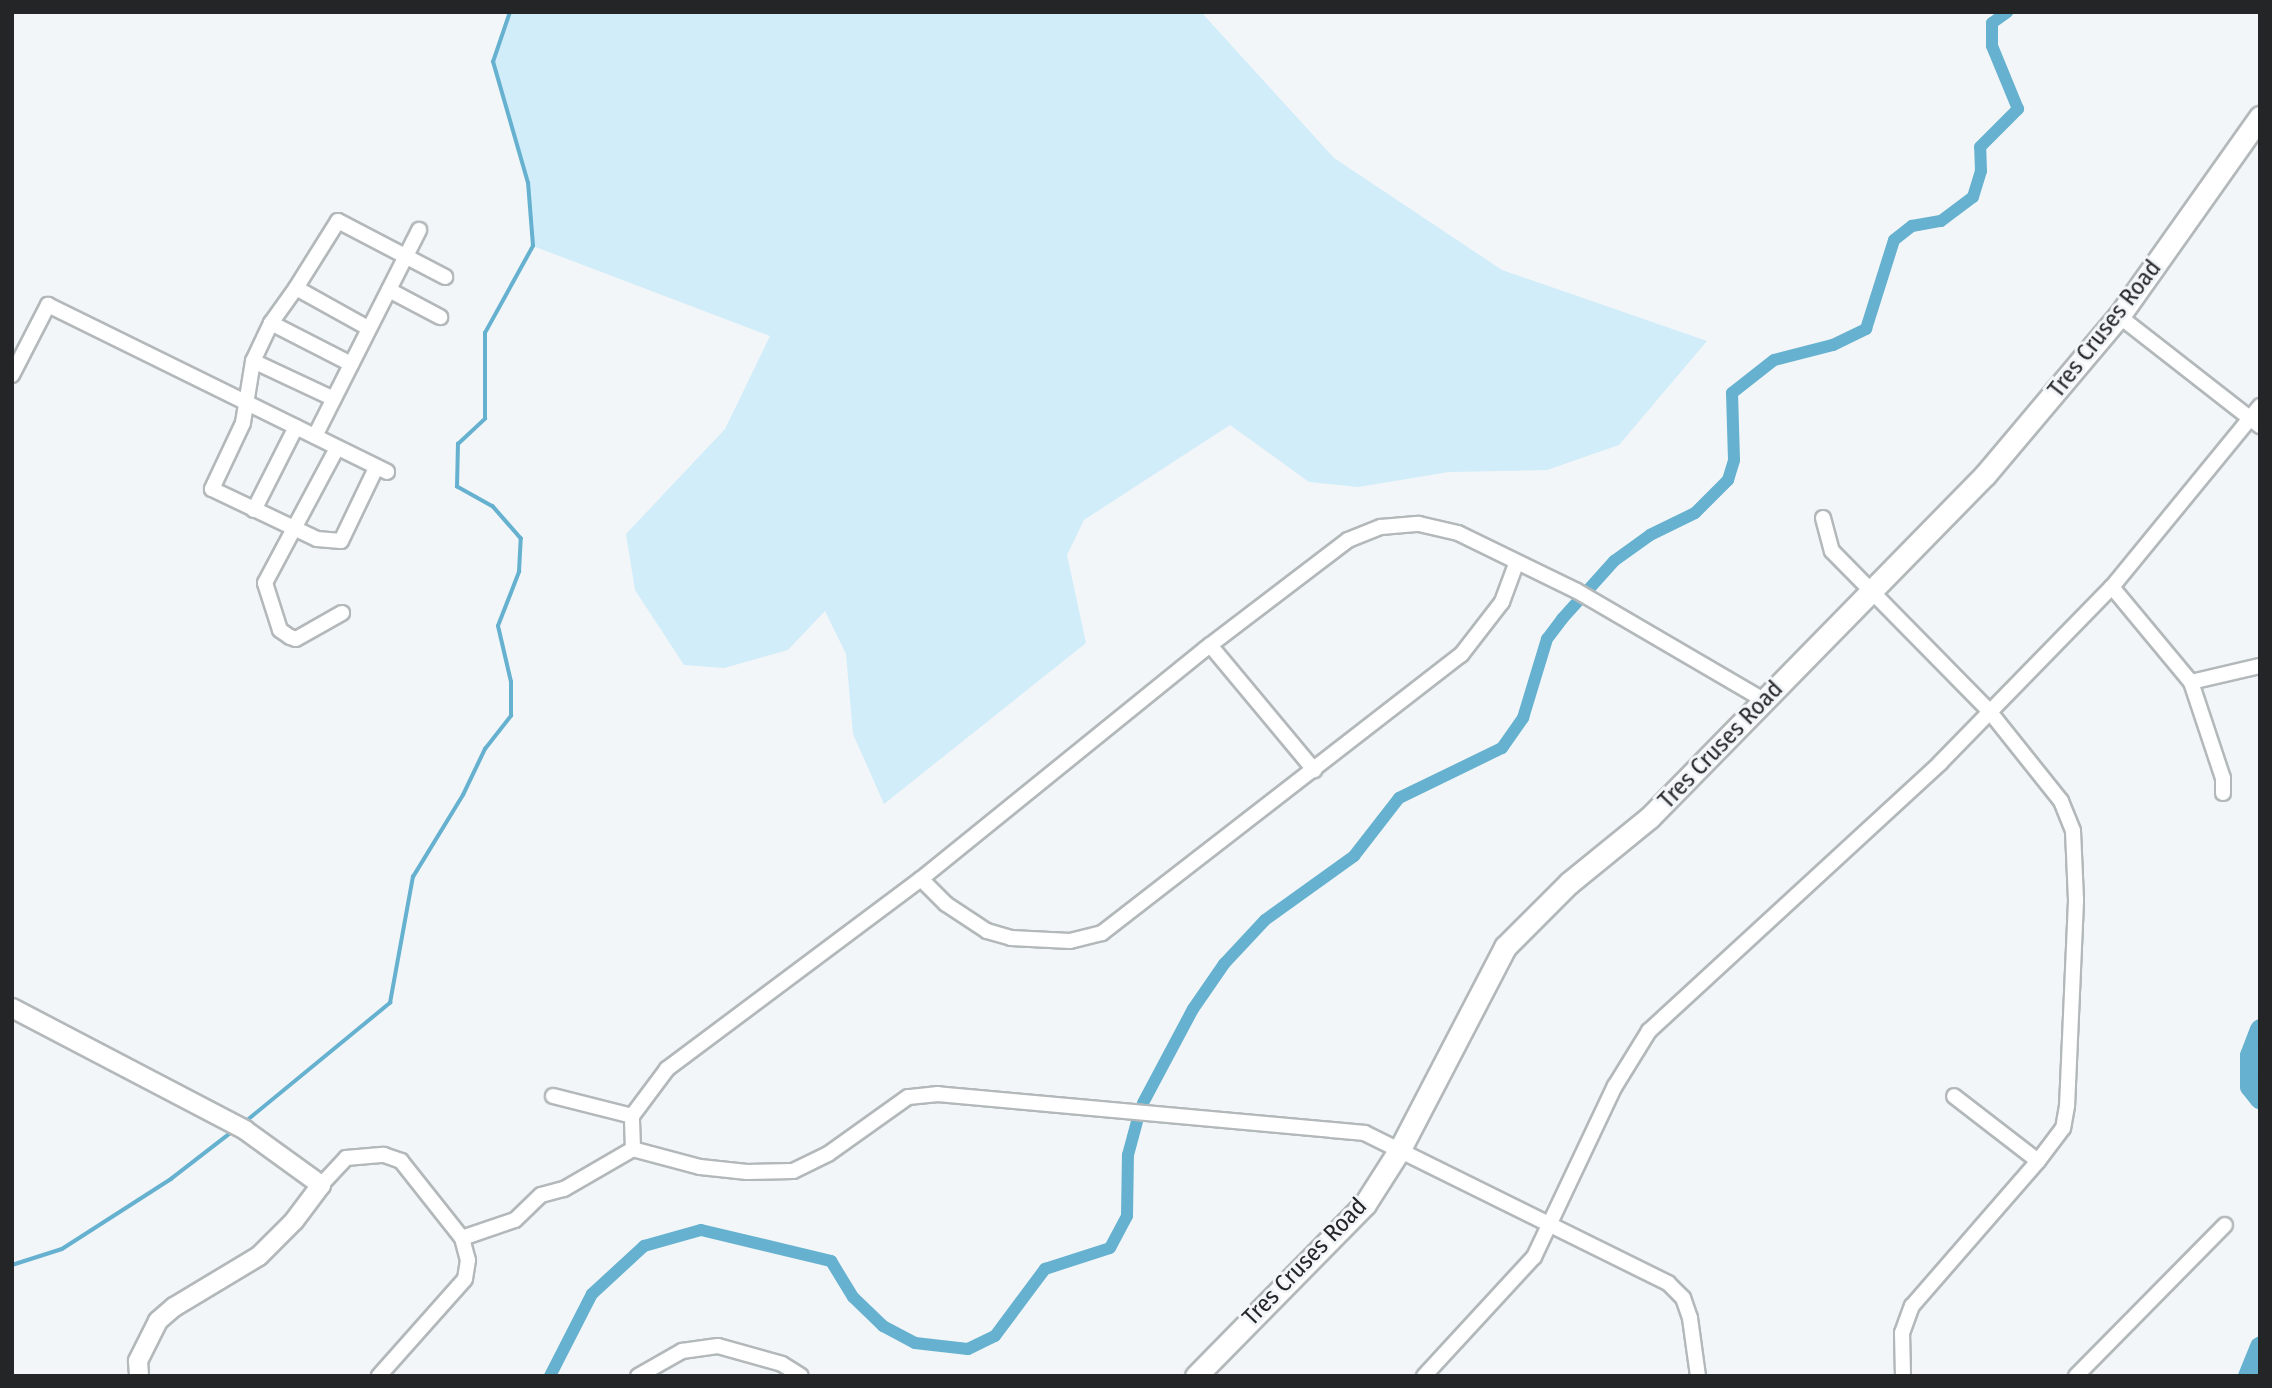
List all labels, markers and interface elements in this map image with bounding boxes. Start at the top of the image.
street label: Tres Cruses Road [2042,255,2168,403]
street label: Tres Cruses Road [1653,675,1789,815]
street label: Tres Cruses Road [1237,1192,1373,1332]

